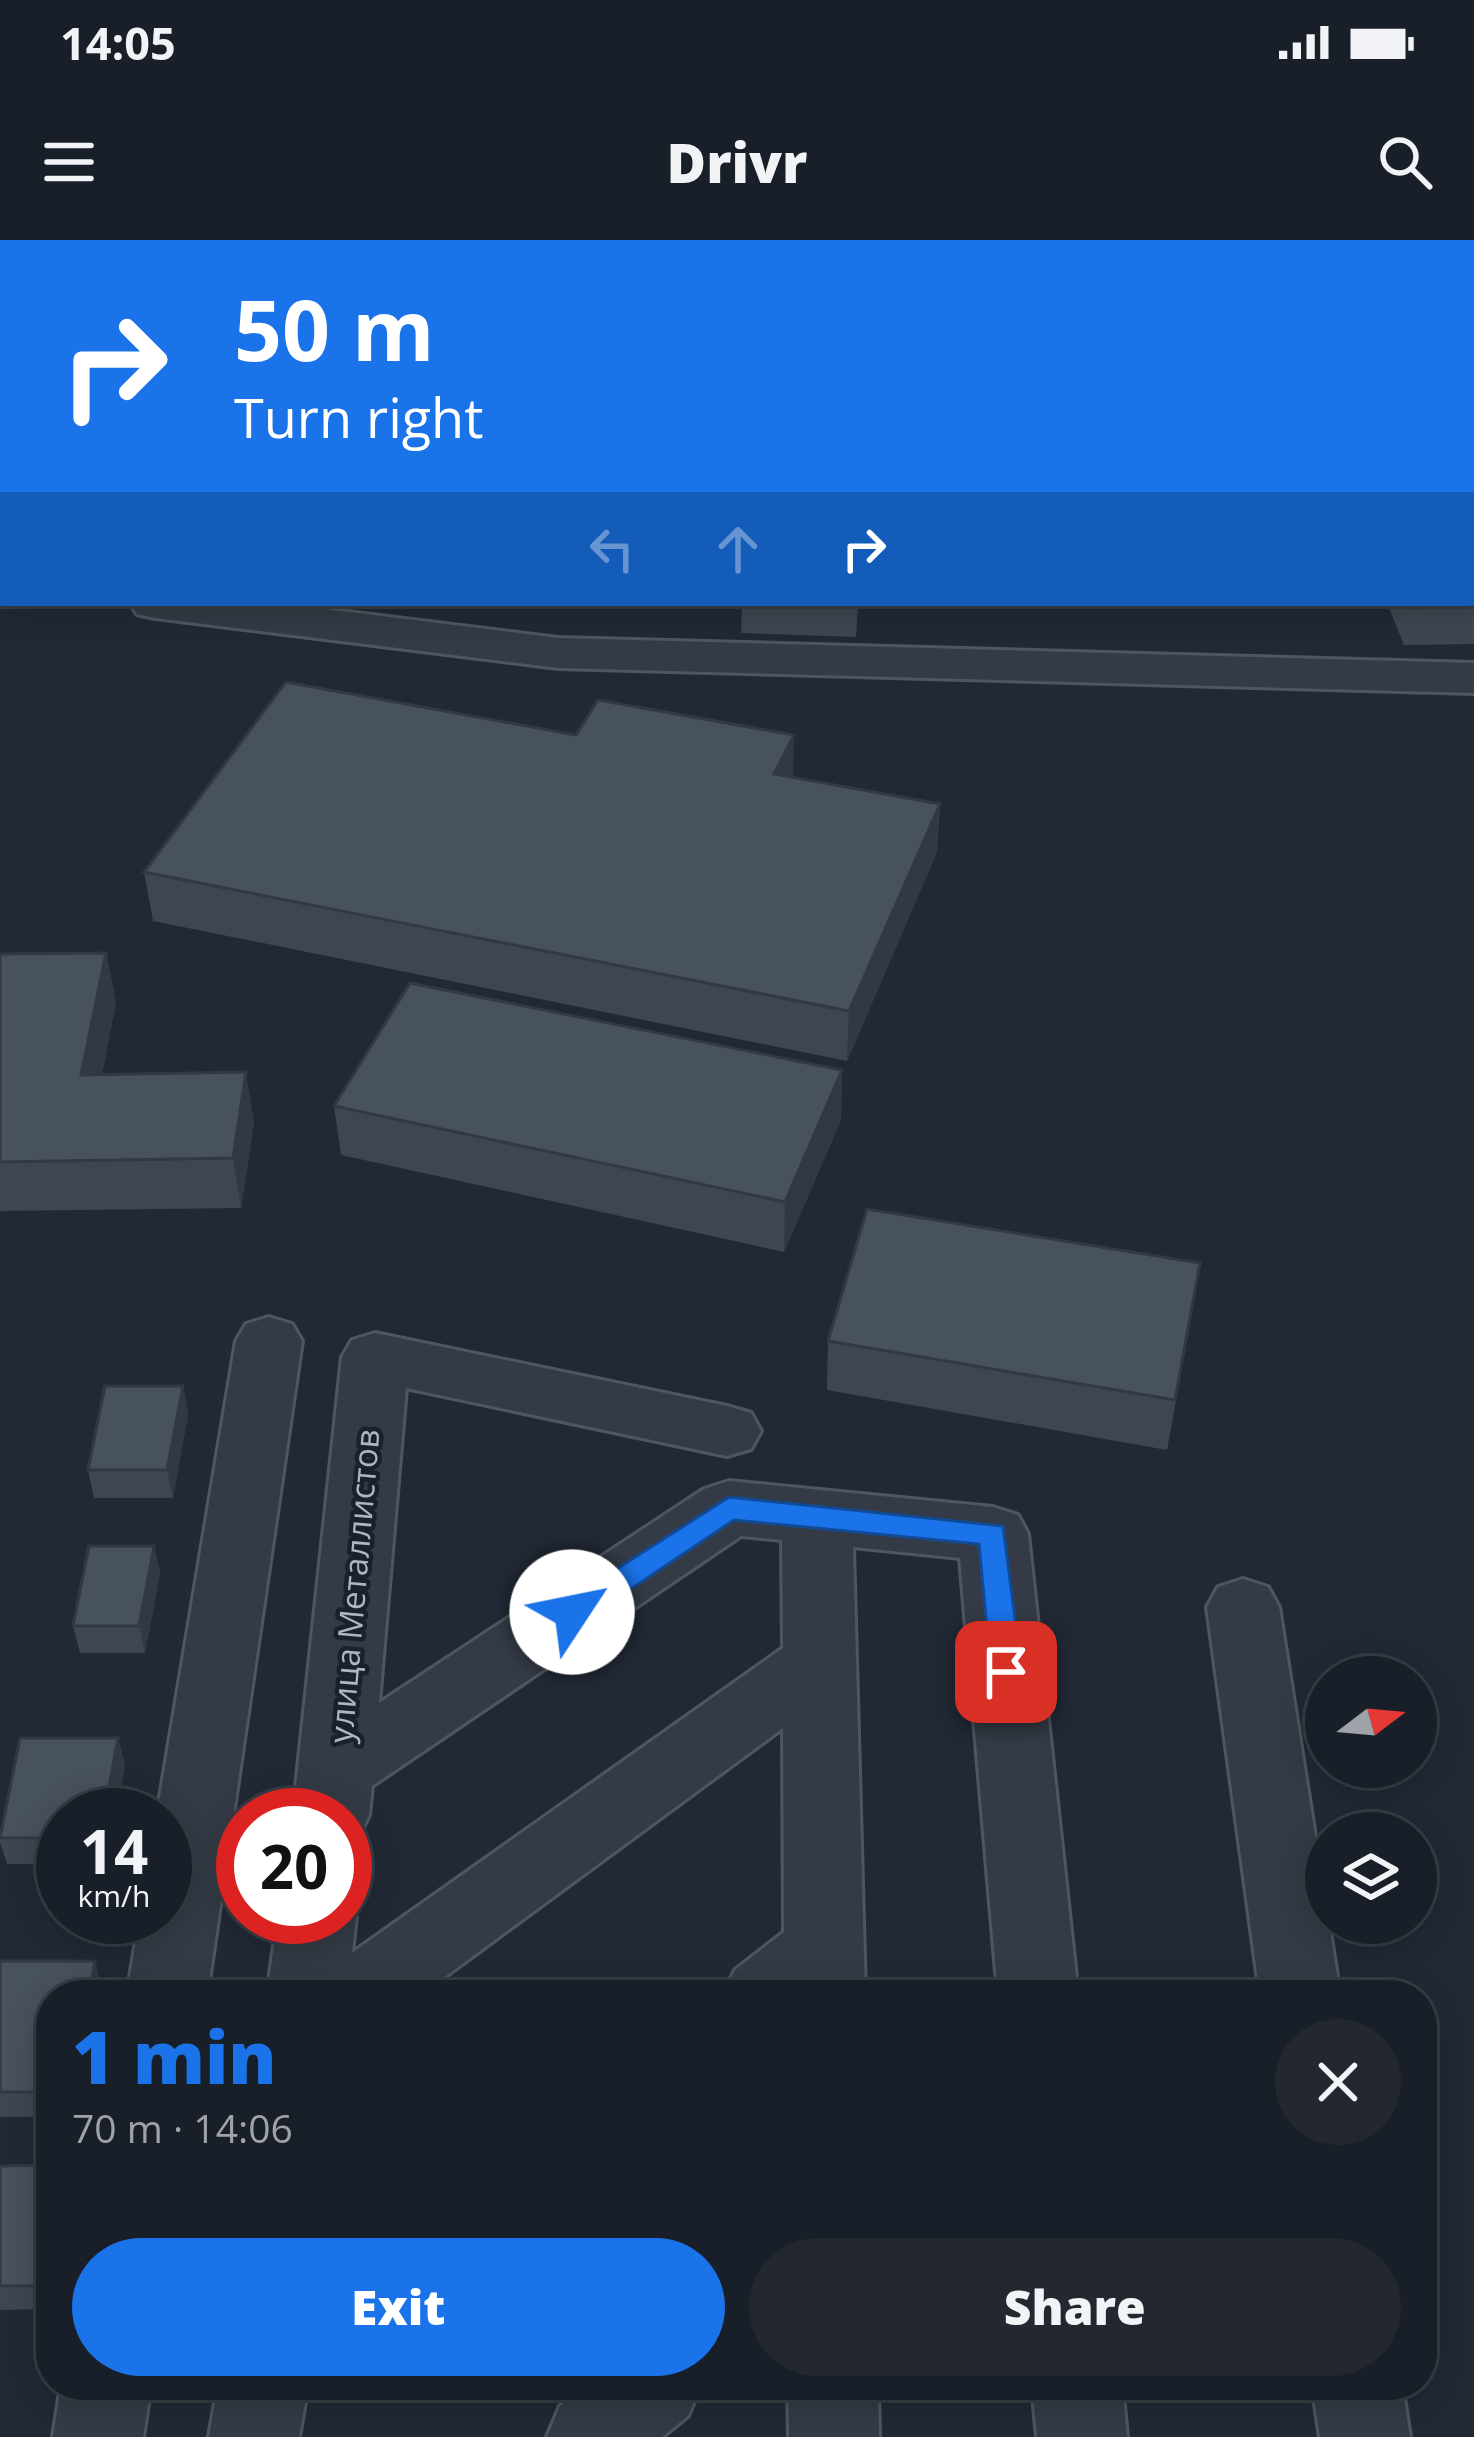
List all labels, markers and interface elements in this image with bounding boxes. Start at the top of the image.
text: 14:05 [60,12,176,73]
text: Drivr [667,125,807,199]
icon: menu [36,129,102,195]
icon: search [1372,129,1438,195]
text: 50 m [234,271,434,386]
icon: right [36,288,192,444]
text: Turn right [234,380,483,454]
icon: left [579,516,645,582]
icon: ahead [705,516,771,582]
icon: right [831,516,897,582]
street label: улица Металлистов [317,1427,390,1745]
position arrow [509,1549,635,1675]
pin [955,1621,1057,1723]
icon: arrive [973,1639,1039,1705]
north arrow [1305,1656,1437,1788]
map controls [1305,1656,1437,1944]
speed limit sign: 20 [216,1788,372,1944]
text: 14 [80,1810,148,1892]
button: layers [1305,1812,1437,1944]
text: km/h [78,1875,150,1916]
text: 1 min [72,2007,277,2105]
button: close [1275,2019,1401,2145]
text: 70 m · 14:06 [72,2101,293,2154]
button: Exit [72,2238,725,2376]
button: Share [749,2238,1401,2376]

